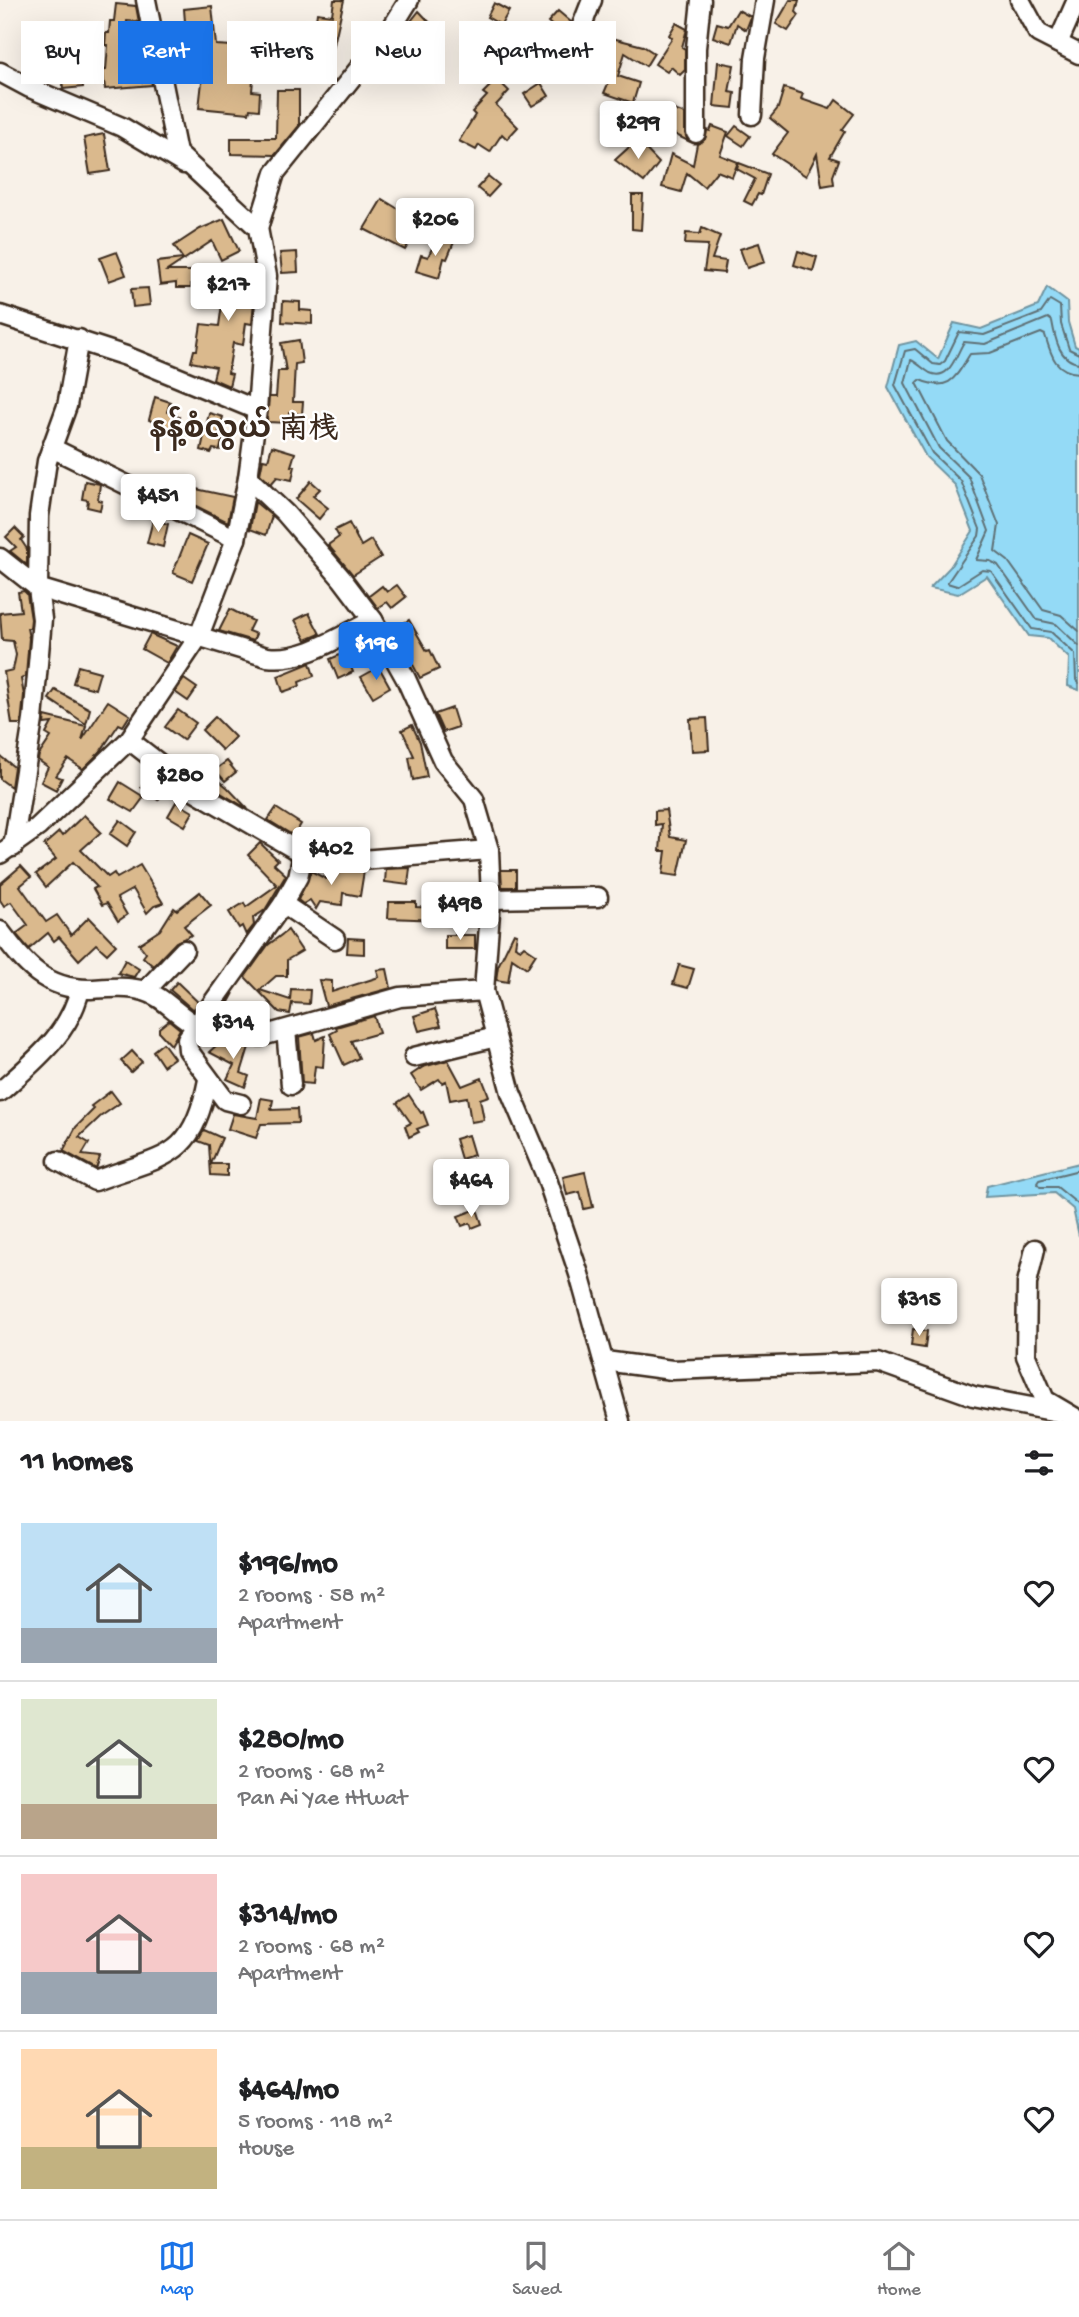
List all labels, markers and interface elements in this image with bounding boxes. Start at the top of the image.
chip: Buy [21,21,104,84]
chip: Rent [118,21,213,84]
chip: Filters [227,21,337,84]
chip: New [351,21,445,84]
chip: Apartment [459,21,616,84]
pin: $299 [597,102,679,161]
text: $299 [616,110,660,137]
pin: $206 [394,198,476,258]
text: $206 [412,207,458,234]
pin: $217 [187,264,269,323]
text: $217 [207,272,249,299]
district label: နန့်စံလွယ် 南栈 [150,406,338,451]
pin: $451 [117,475,199,534]
text: $451 [137,483,179,510]
pin: $196 [335,622,417,682]
text: $196 [355,631,397,658]
pin: $280 [139,754,221,814]
text: $280 [156,763,204,790]
pin: $402 [290,828,372,887]
text: $402 [308,836,354,863]
pin: $498 [419,883,501,942]
text: $498 [437,891,483,918]
pin: $314 [192,1002,274,1061]
text: $314 [212,1010,254,1037]
pin: $464 [430,1160,512,1219]
text: $464 [449,1168,493,1195]
pin: $315 [878,1278,960,1338]
text: $315 [897,1287,941,1314]
icon: filters [1020,1444,1058,1482]
text: 11 homes [21,1446,132,1481]
text: $196/mo [238,1548,338,1583]
icon: home [77,1551,161,1635]
icon: heart [1020,1574,1058,1612]
text: 2 rooms · 58 m² [238,1583,385,1610]
text: Apartment [238,1610,342,1637]
text: $280/mo [238,1724,344,1759]
icon: home [77,1727,161,1811]
icon: heart [1020,1750,1058,1788]
text: 2 rooms · 68 m² [238,1759,385,1786]
text: Pan Ai Yae Htwat [238,1786,407,1813]
text: $314/mo [238,1899,337,1934]
icon: home [77,1902,161,1986]
icon: heart [1020,1925,1058,1963]
text: 2 rooms · 68 m² [238,1934,385,1961]
text: Apartment [238,1961,342,1988]
text: $464/mo [238,2074,339,2109]
icon: home [77,2077,161,2161]
icon: heart [1020,2100,1058,2138]
text: 5 rooms · 118 m² [238,2109,393,2136]
text: House [238,2136,294,2163]
tab: Map [158,2237,196,2302]
tab: Saved [512,2237,561,2302]
tab: Home [877,2237,921,2302]

